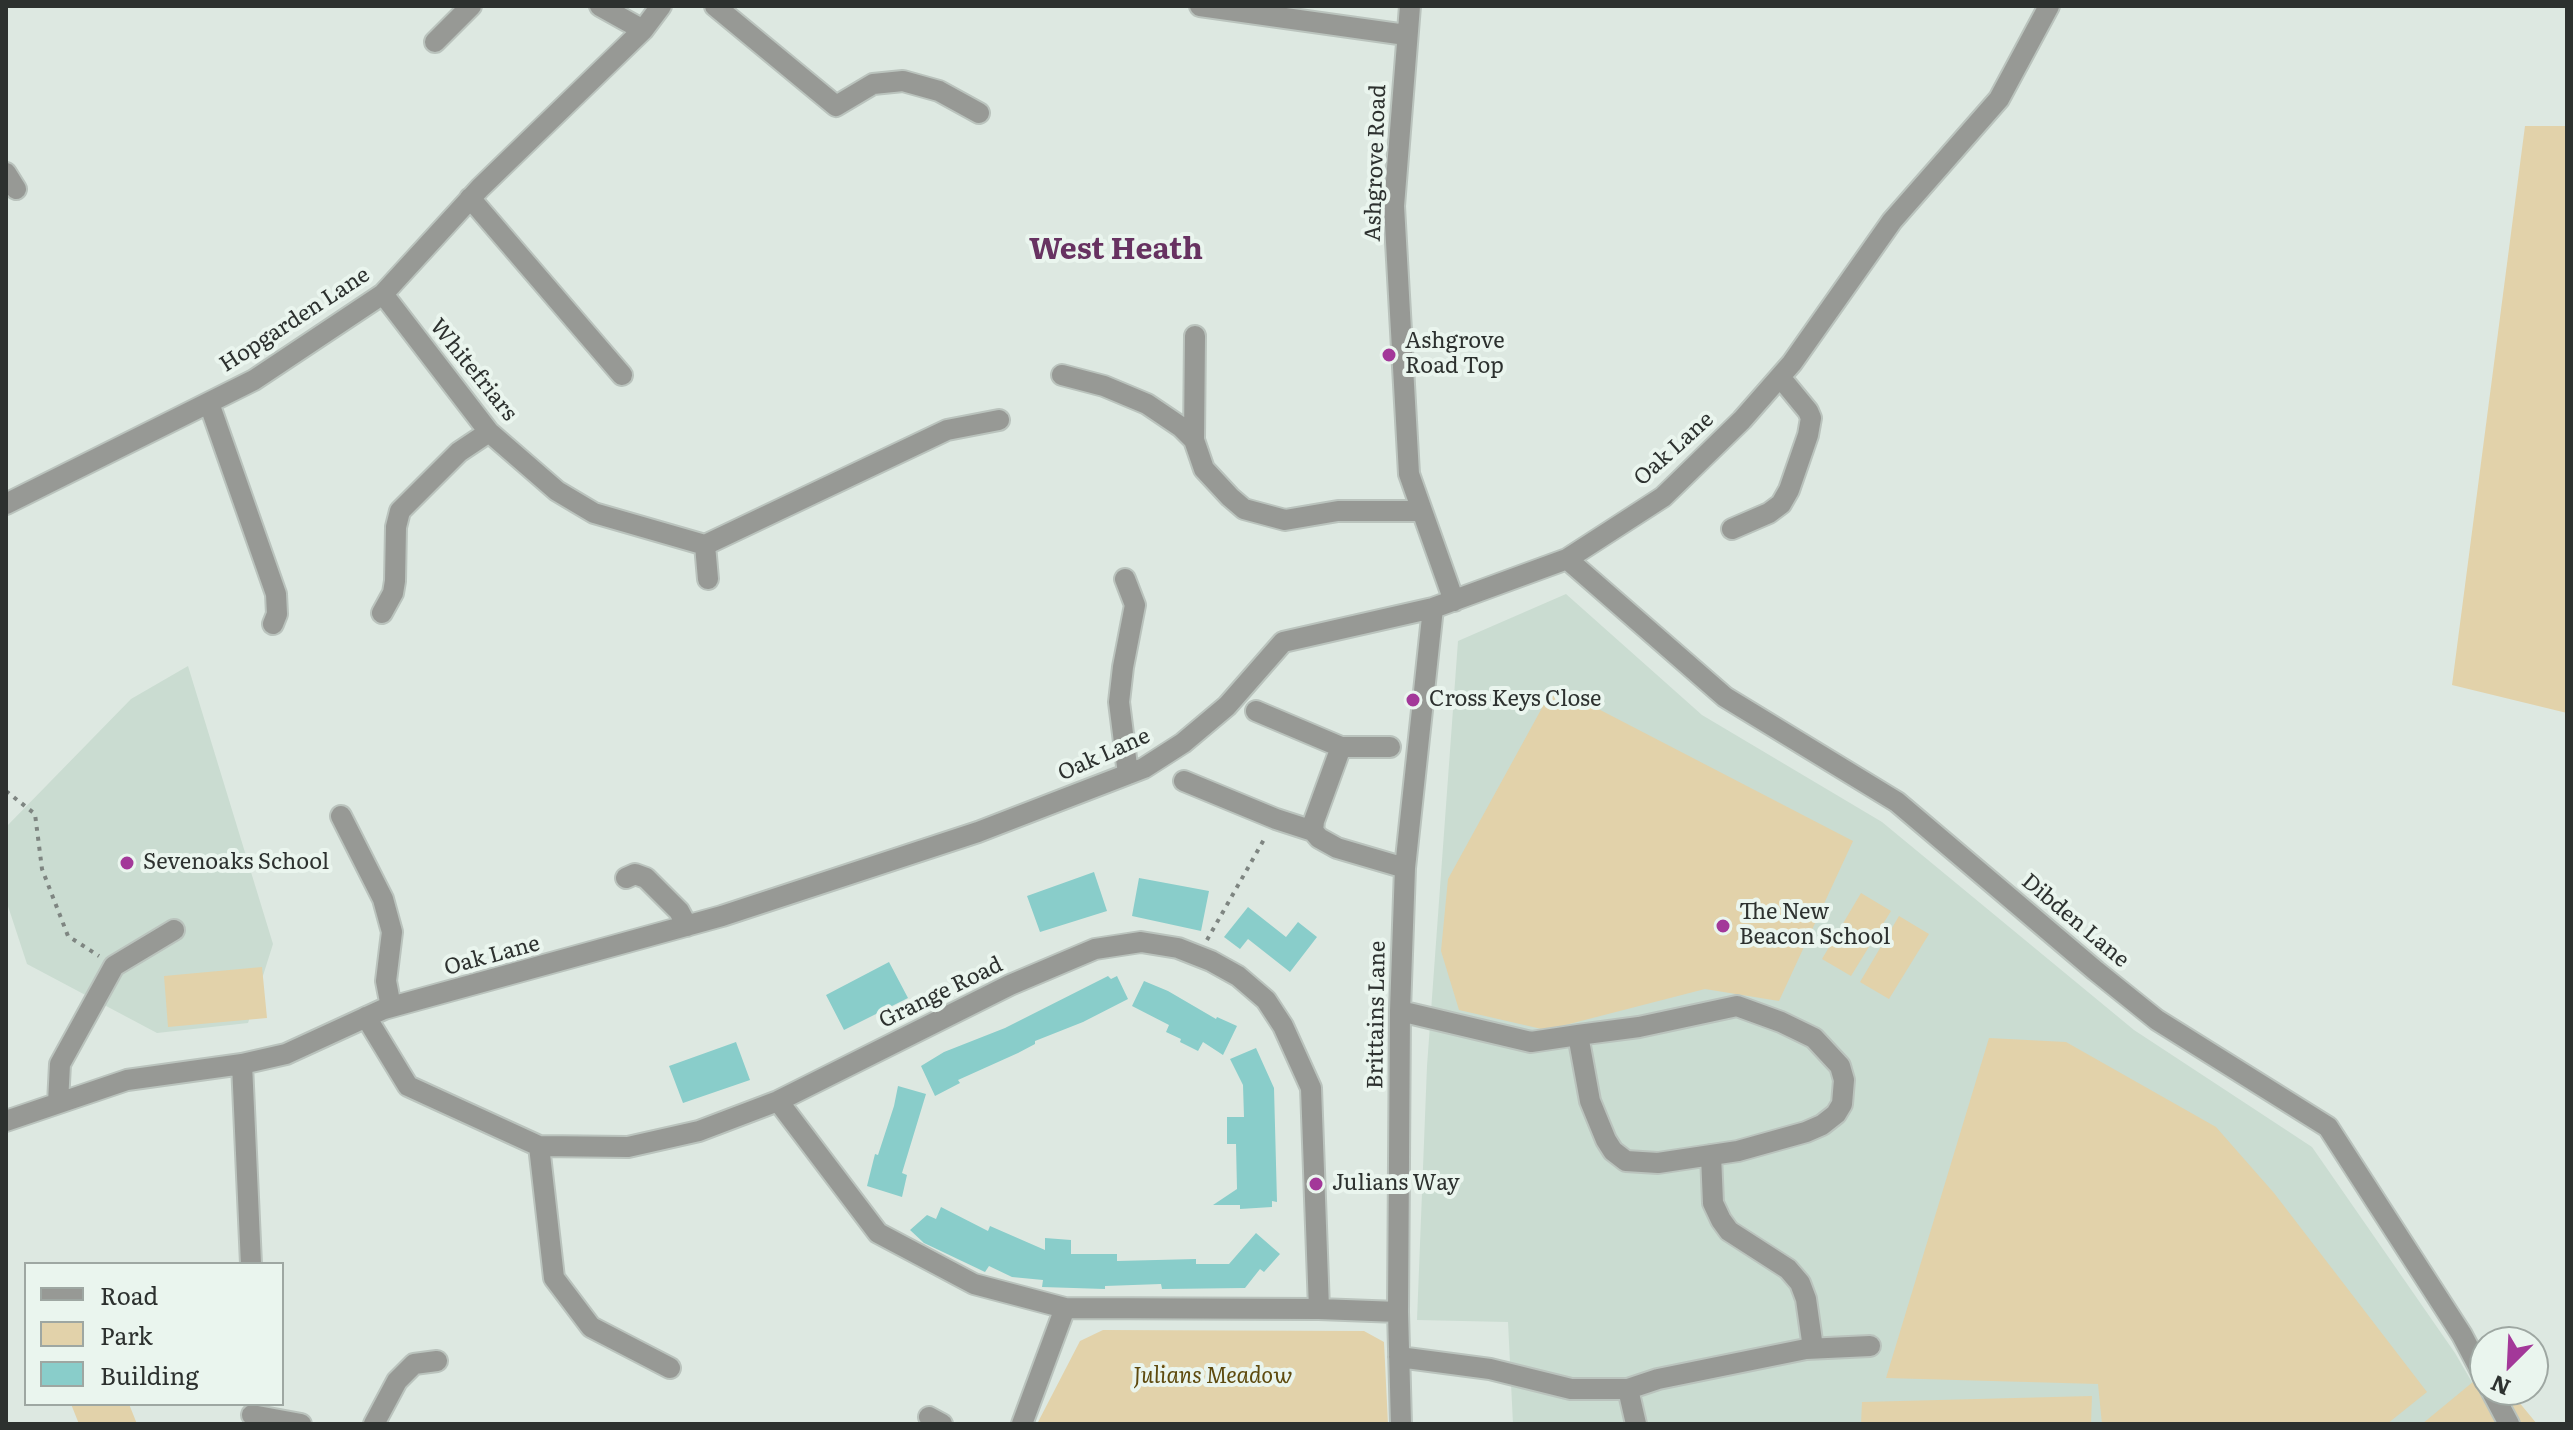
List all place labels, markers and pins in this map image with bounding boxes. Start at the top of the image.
place label: Ashgrove Road Top [1405,329,1505,380]
marker: Ashgrove Road Top [1380,346,1398,364]
place label: Cross Keys Close [1429,687,1601,713]
marker: Cross Keys Close [1404,691,1422,709]
place label: Sevenoaks School [143,850,329,876]
marker: Sevenoaks School [118,854,136,872]
place label: The New Beacon School [1739,900,1890,952]
marker: The New Beacon School [1714,917,1732,935]
place label: Julians Way [1332,1171,1460,1197]
marker: Julians Way [1307,1175,1325,1193]

